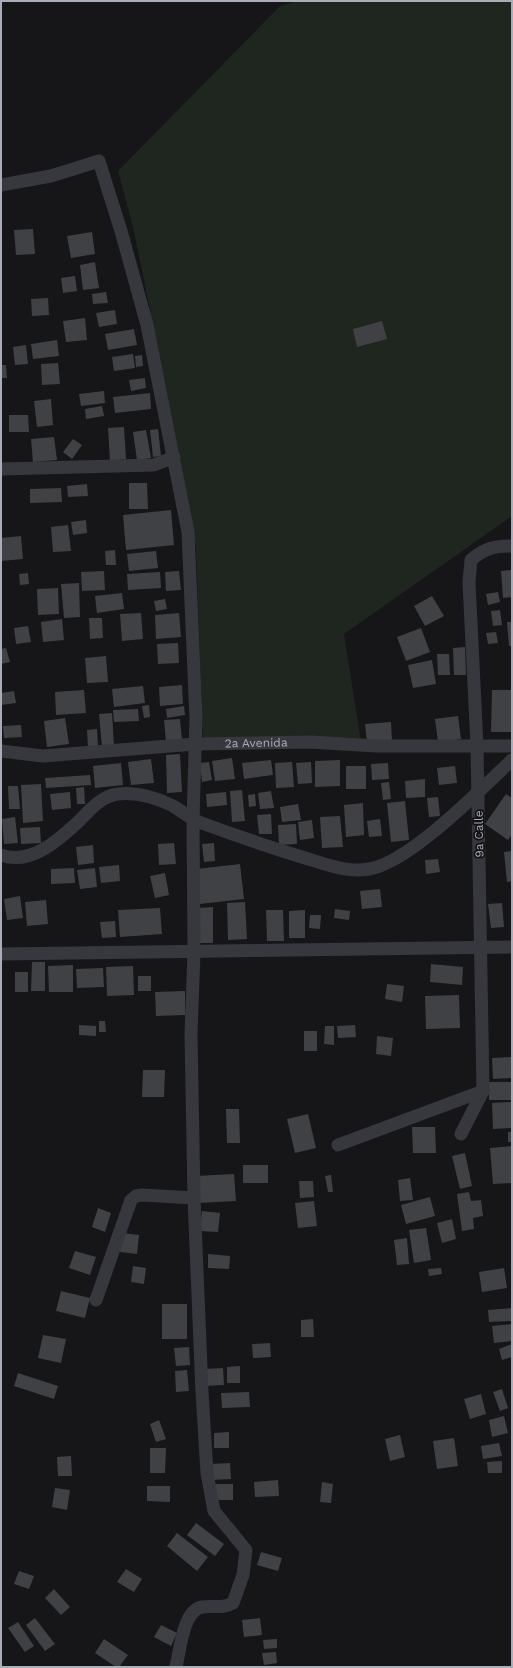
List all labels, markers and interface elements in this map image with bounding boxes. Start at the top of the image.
street label: 2a Avenida [225,735,288,750]
street label: 9a Calle [472,810,486,858]

